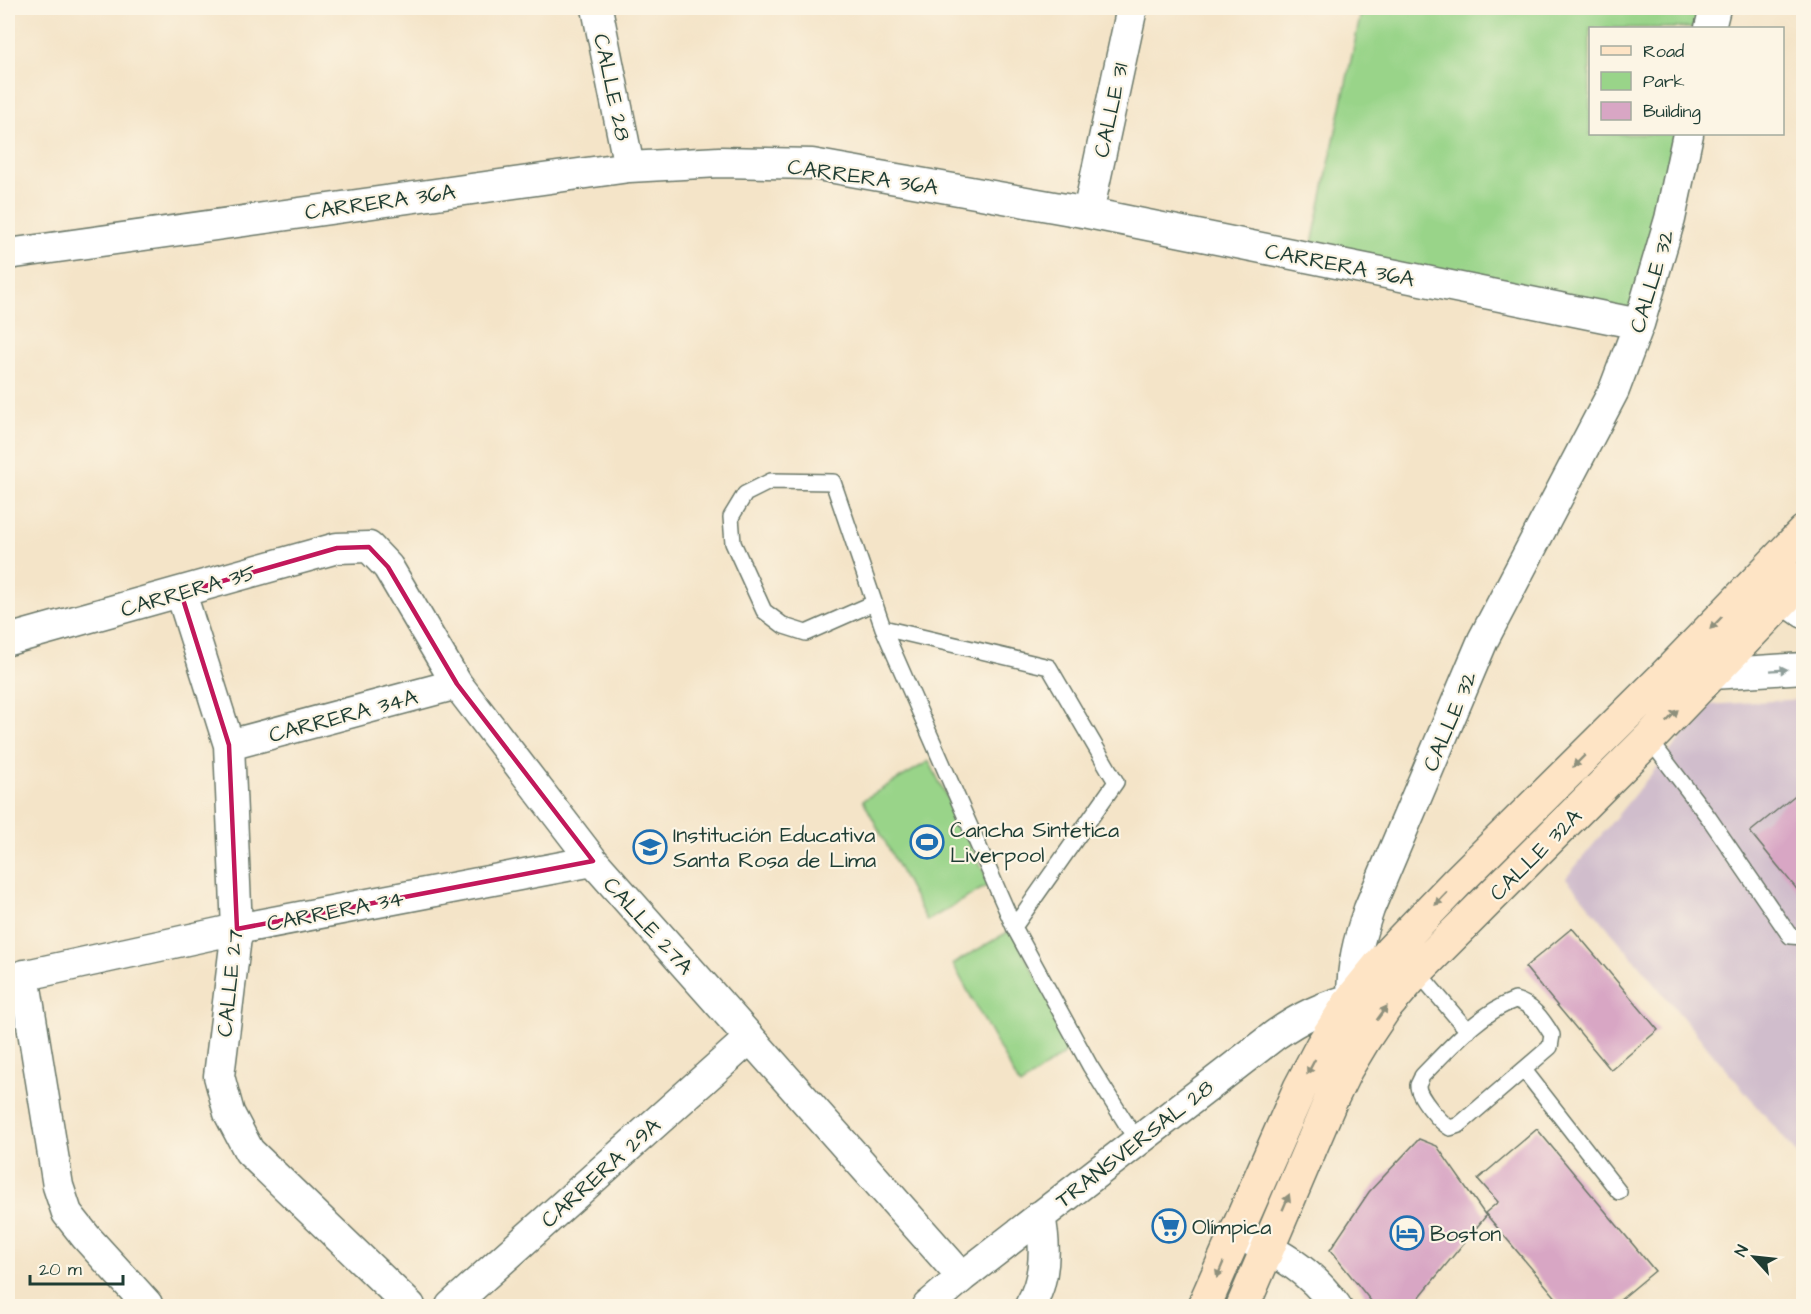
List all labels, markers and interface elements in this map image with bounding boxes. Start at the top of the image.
legend [1589,27,1784,135]
street label: CALLE 28 [585,31,638,144]
text: Road [1643,39,1684,64]
street label: CALLE 31 [1086,60,1137,160]
text: Park [1643,69,1685,94]
text: Building [1643,99,1701,125]
street label: CARRERA 36A [786,152,940,203]
street label: CARRERA 36A [303,177,457,228]
street label: CALLE 32 [1622,226,1683,337]
street label: CARRERA 36A [1262,236,1417,295]
street label: CARRERA 35 [117,557,260,626]
one-way arrow [1710,615,1724,629]
one-way arrow [1769,665,1788,674]
street label: CALLE 32 [1415,666,1485,776]
street label: CARRERA 34A [266,682,421,751]
one-way arrow [1664,710,1678,724]
one-way arrow [1573,754,1587,768]
street label: CALLE 32A [1483,802,1589,908]
place label: Cancha Sintetica Liverpool [950,815,1119,871]
place label: Institución Educativa Santa Rosa de Lima [673,820,876,876]
sports icon: Cancha Sintetica Liverpool [909,824,945,860]
school or university icon: Institución Educativa Santa Rosa de Lima [632,829,668,865]
street label: CALLE 27A [595,870,700,982]
street label: CARRERA 34 [264,883,406,940]
one-way arrow [1434,891,1448,906]
street label: CALLE 27 [209,927,252,1039]
one-way arrow [1375,1006,1387,1021]
one-way arrow [1306,1059,1316,1076]
street label: TRANSVERSAL 28 [1049,1073,1221,1216]
street label: CARRERA 29A [534,1111,668,1235]
one-way arrow [1282,1193,1291,1211]
supermarket icon: Olímpica [1151,1208,1187,1244]
place label: Olímpica [1192,1212,1271,1243]
hotel icon: Boston [1389,1215,1425,1251]
place label: Boston [1430,1219,1501,1250]
north arrow [1724,1227,1784,1287]
text: N [1729,1241,1754,1260]
scale bar [30,1248,123,1286]
text: 20 m [39,1257,82,1282]
one-way arrow [1215,1261,1225,1279]

